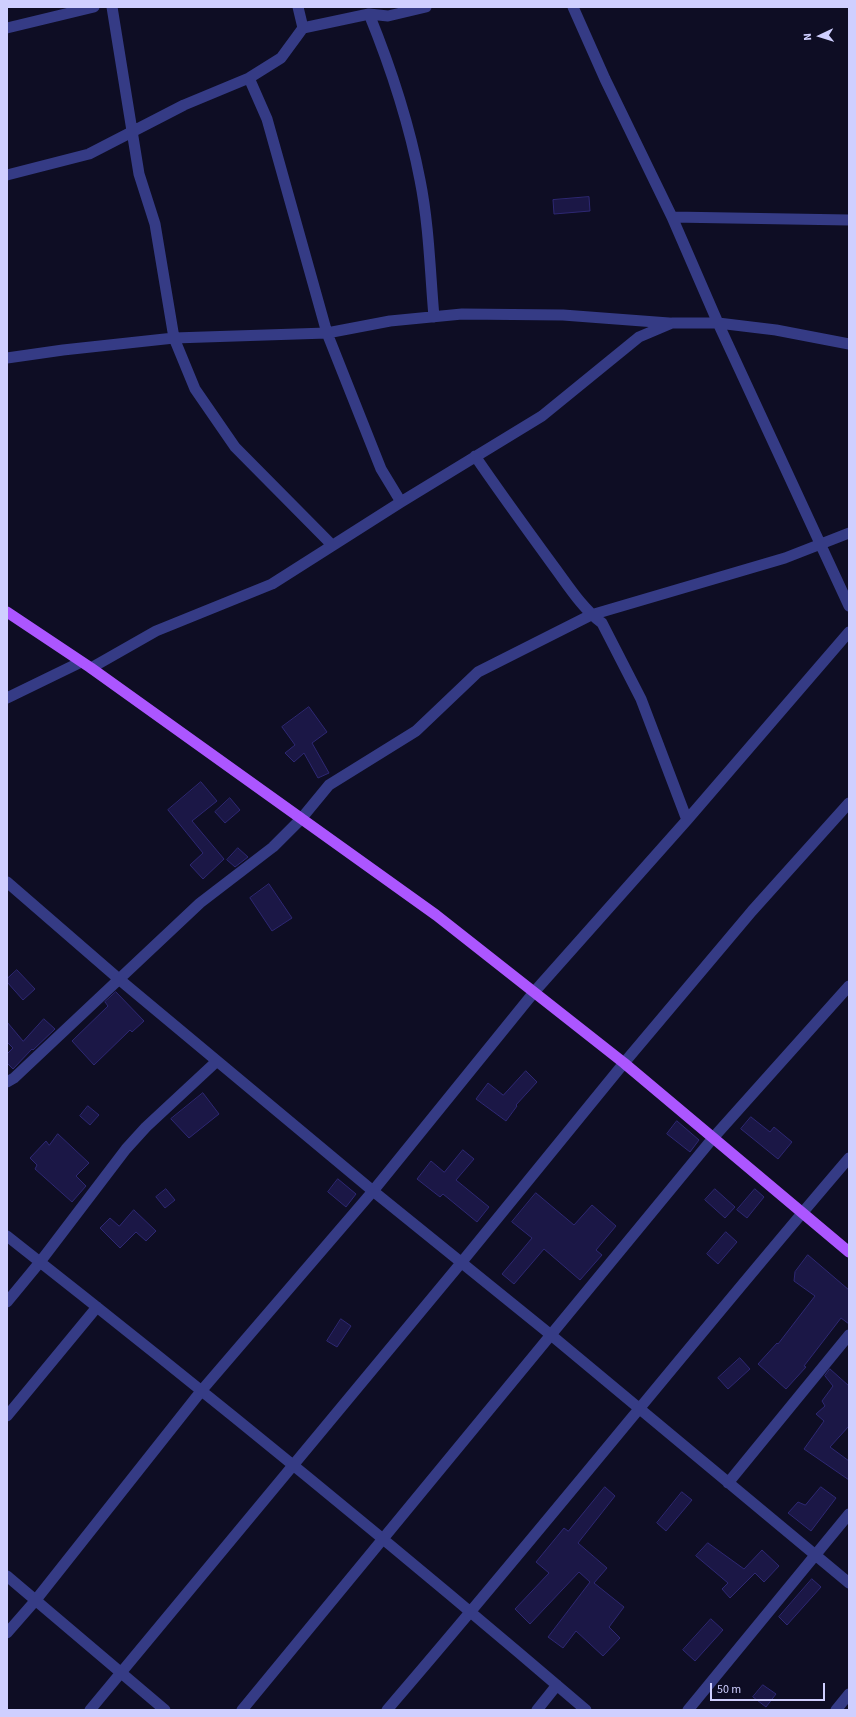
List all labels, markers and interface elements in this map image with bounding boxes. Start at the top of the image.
north arrow [800,16,840,56]
text: N [800,33,815,41]
scale bar [712,1675,827,1701]
text: 50 m [717,1681,741,1698]

